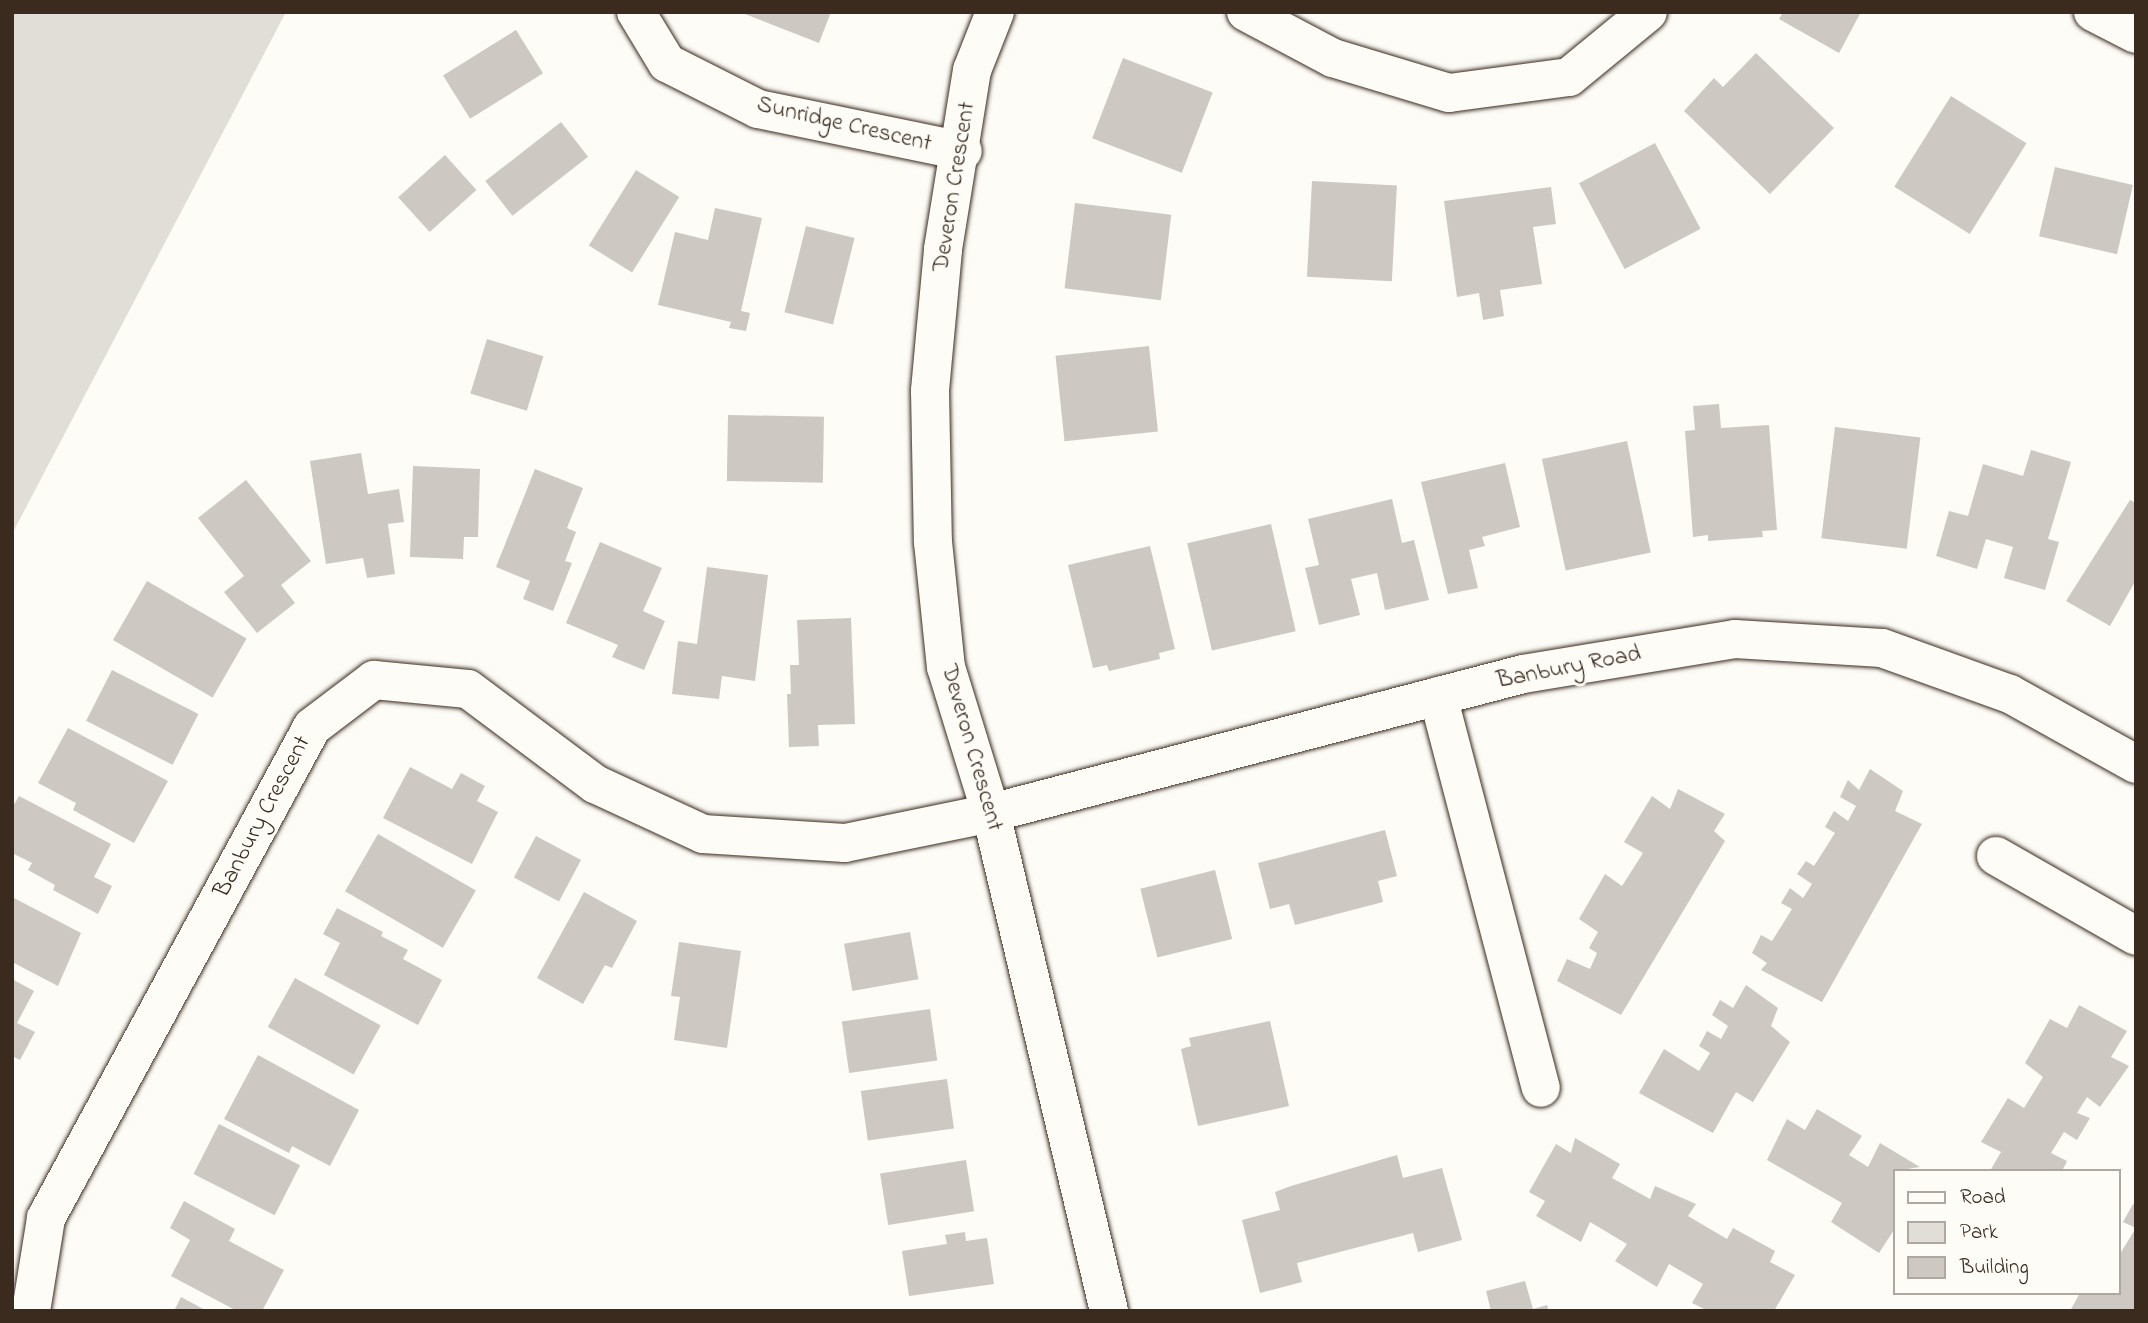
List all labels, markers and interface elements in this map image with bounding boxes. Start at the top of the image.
street label: Sunridge Crescent [754,91,934,159]
street label: Deveron Crescent [927,100,983,274]
street label: Banbury Road [1494,640,1644,696]
street label: Deveron Crescent [933,661,1009,835]
street label: Banbury Crescent [208,731,318,903]
legend [1892,1169,2120,1295]
text: Road [1960,1183,2006,1213]
text: Park [1960,1218,1998,1248]
text: Building [1960,1253,2029,1283]

